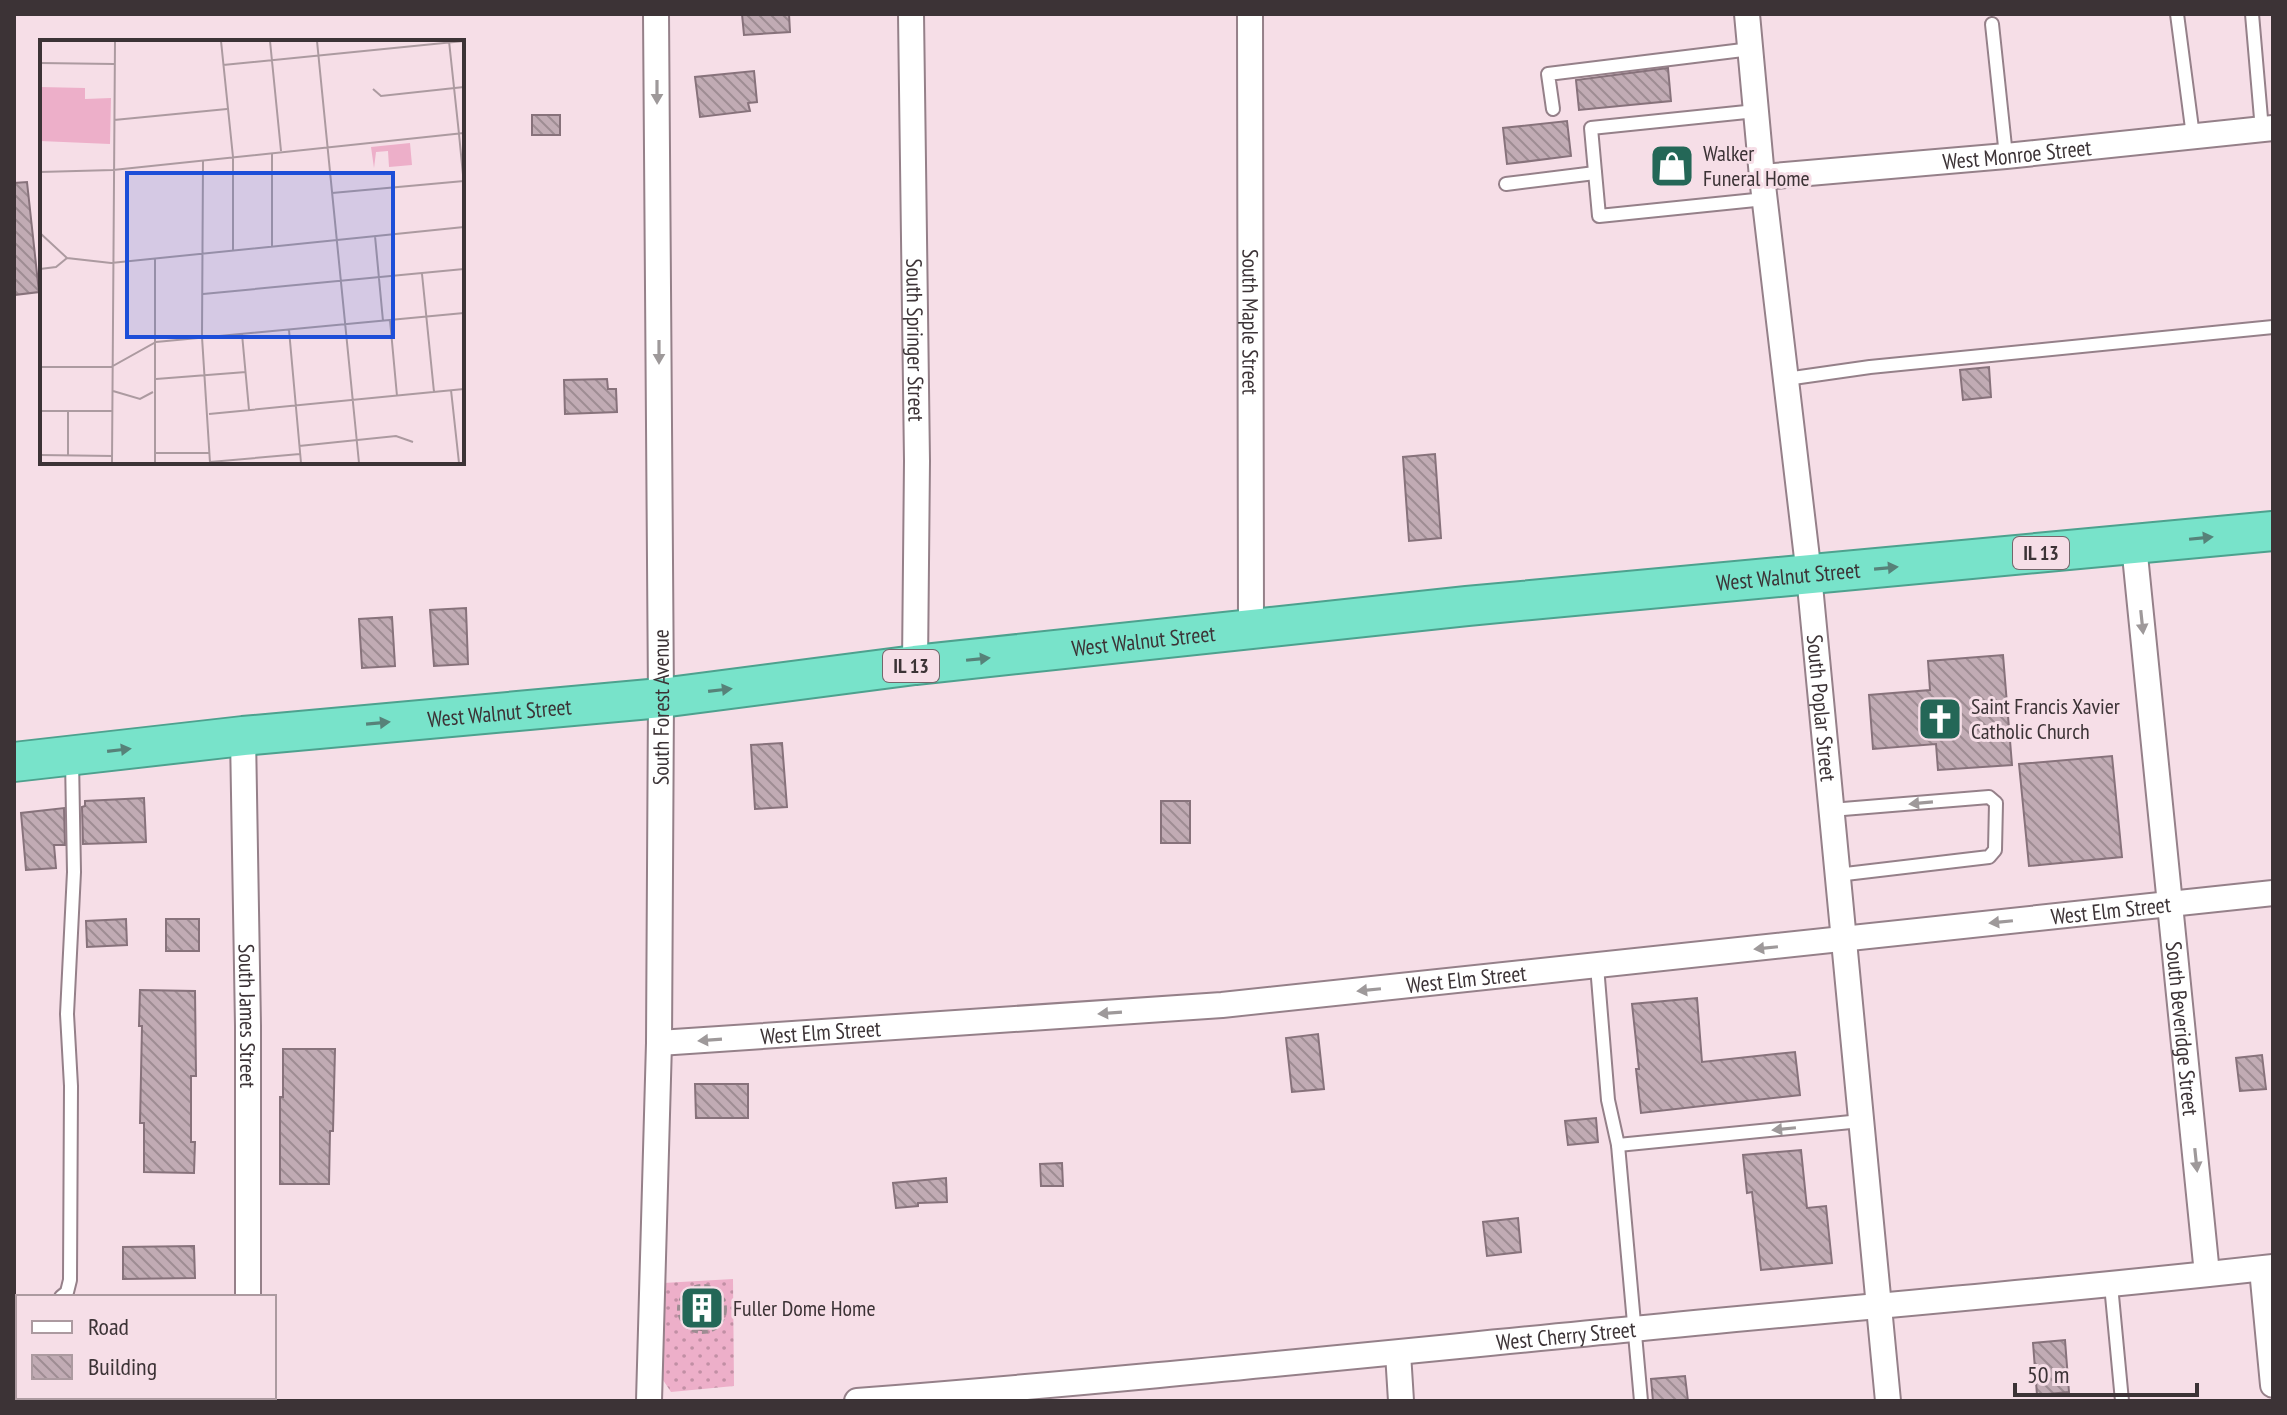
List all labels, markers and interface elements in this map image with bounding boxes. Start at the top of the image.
inset map [40,40,464,464]
one-way arrow [651,80,663,105]
street label: West Monroe Street [1941,133,2093,175]
place label: Walker Funeral Home [1703,139,1810,192]
shop icon: Walker Funeral Home [1648,142,1696,190]
street label: South Maple Street [1236,249,1265,395]
street label: South Springer Street [900,258,930,422]
one-way arrow [653,340,665,365]
one-way arrow [2189,531,2214,544]
road number: IL 13 [2013,537,2069,569]
street label: West Walnut Street [1715,555,1861,597]
one-way arrow [1874,561,1899,574]
one-way arrow [2136,610,2149,635]
street label: West Walnut Street [1070,619,1217,662]
street label: South Forest Avenue [646,629,675,785]
street label: South Poplar Street [1801,633,1843,783]
road number: IL 13 [883,650,939,682]
one-way arrow [966,652,991,665]
one-way arrow [708,684,733,697]
street label: West Walnut Street [426,692,573,733]
place label: Saint Francis Xavier Catholic Church [1971,692,2120,745]
church icon: Saint Francis Xavier Catholic Church [1916,695,1964,743]
one-way arrow [366,716,391,729]
one-way arrow [107,744,132,757]
one-way arrow [1908,796,1933,809]
street label: West Elm Street [2049,890,2172,931]
one-way arrow [1988,916,2013,929]
street label: South Beveridge Street [2160,940,2205,1117]
one-way arrow [1753,941,1778,954]
street label: South James Street [233,944,262,1088]
street label: West Elm Street [1405,959,1528,999]
one-way arrow [1356,983,1381,996]
one-way arrow [1097,1007,1122,1020]
street label: West Elm Street [760,1014,882,1050]
one-way arrow [698,1034,723,1047]
one-way arrow [1771,1122,1796,1135]
one-way arrow [2189,1148,2202,1173]
building icon: Fuller Dome Home [678,1284,726,1332]
place label: Fuller Dome Home [733,1294,876,1322]
legend [16,1295,276,1399]
text: Road [88,1311,129,1342]
street label: West Cherry Street [1495,1315,1637,1356]
scale bar [2015,1347,2197,1397]
text: Building [88,1351,157,1382]
text: 50 m [2027,1359,2069,1390]

